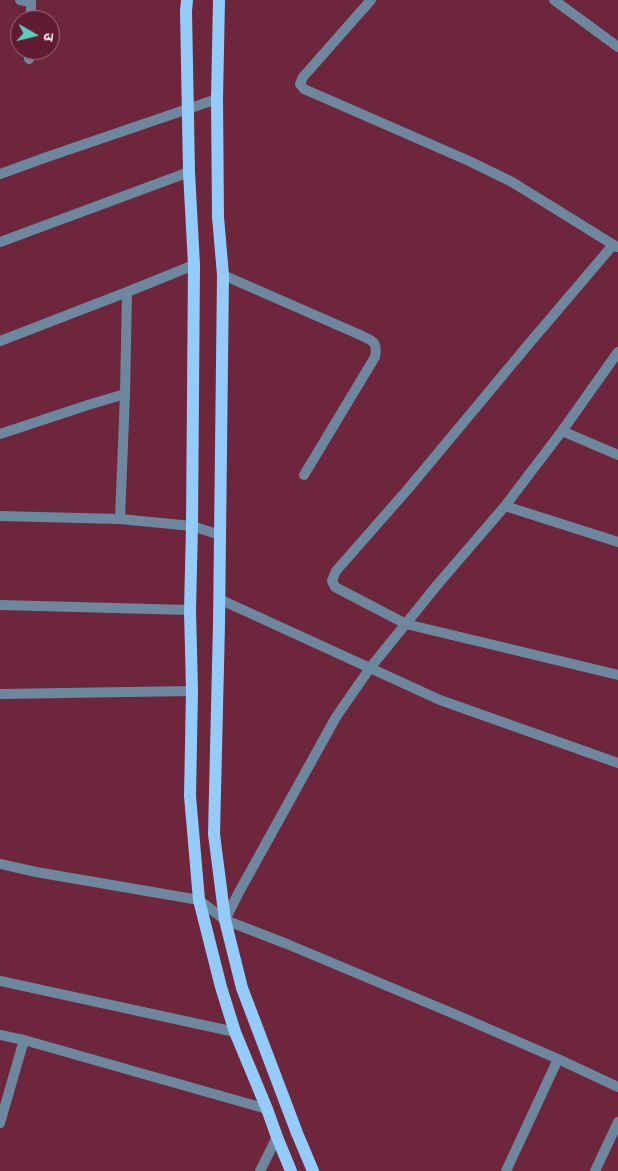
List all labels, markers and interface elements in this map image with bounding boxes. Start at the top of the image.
north arrow [10,10,60,60]
text: उ [38,31,59,42]

